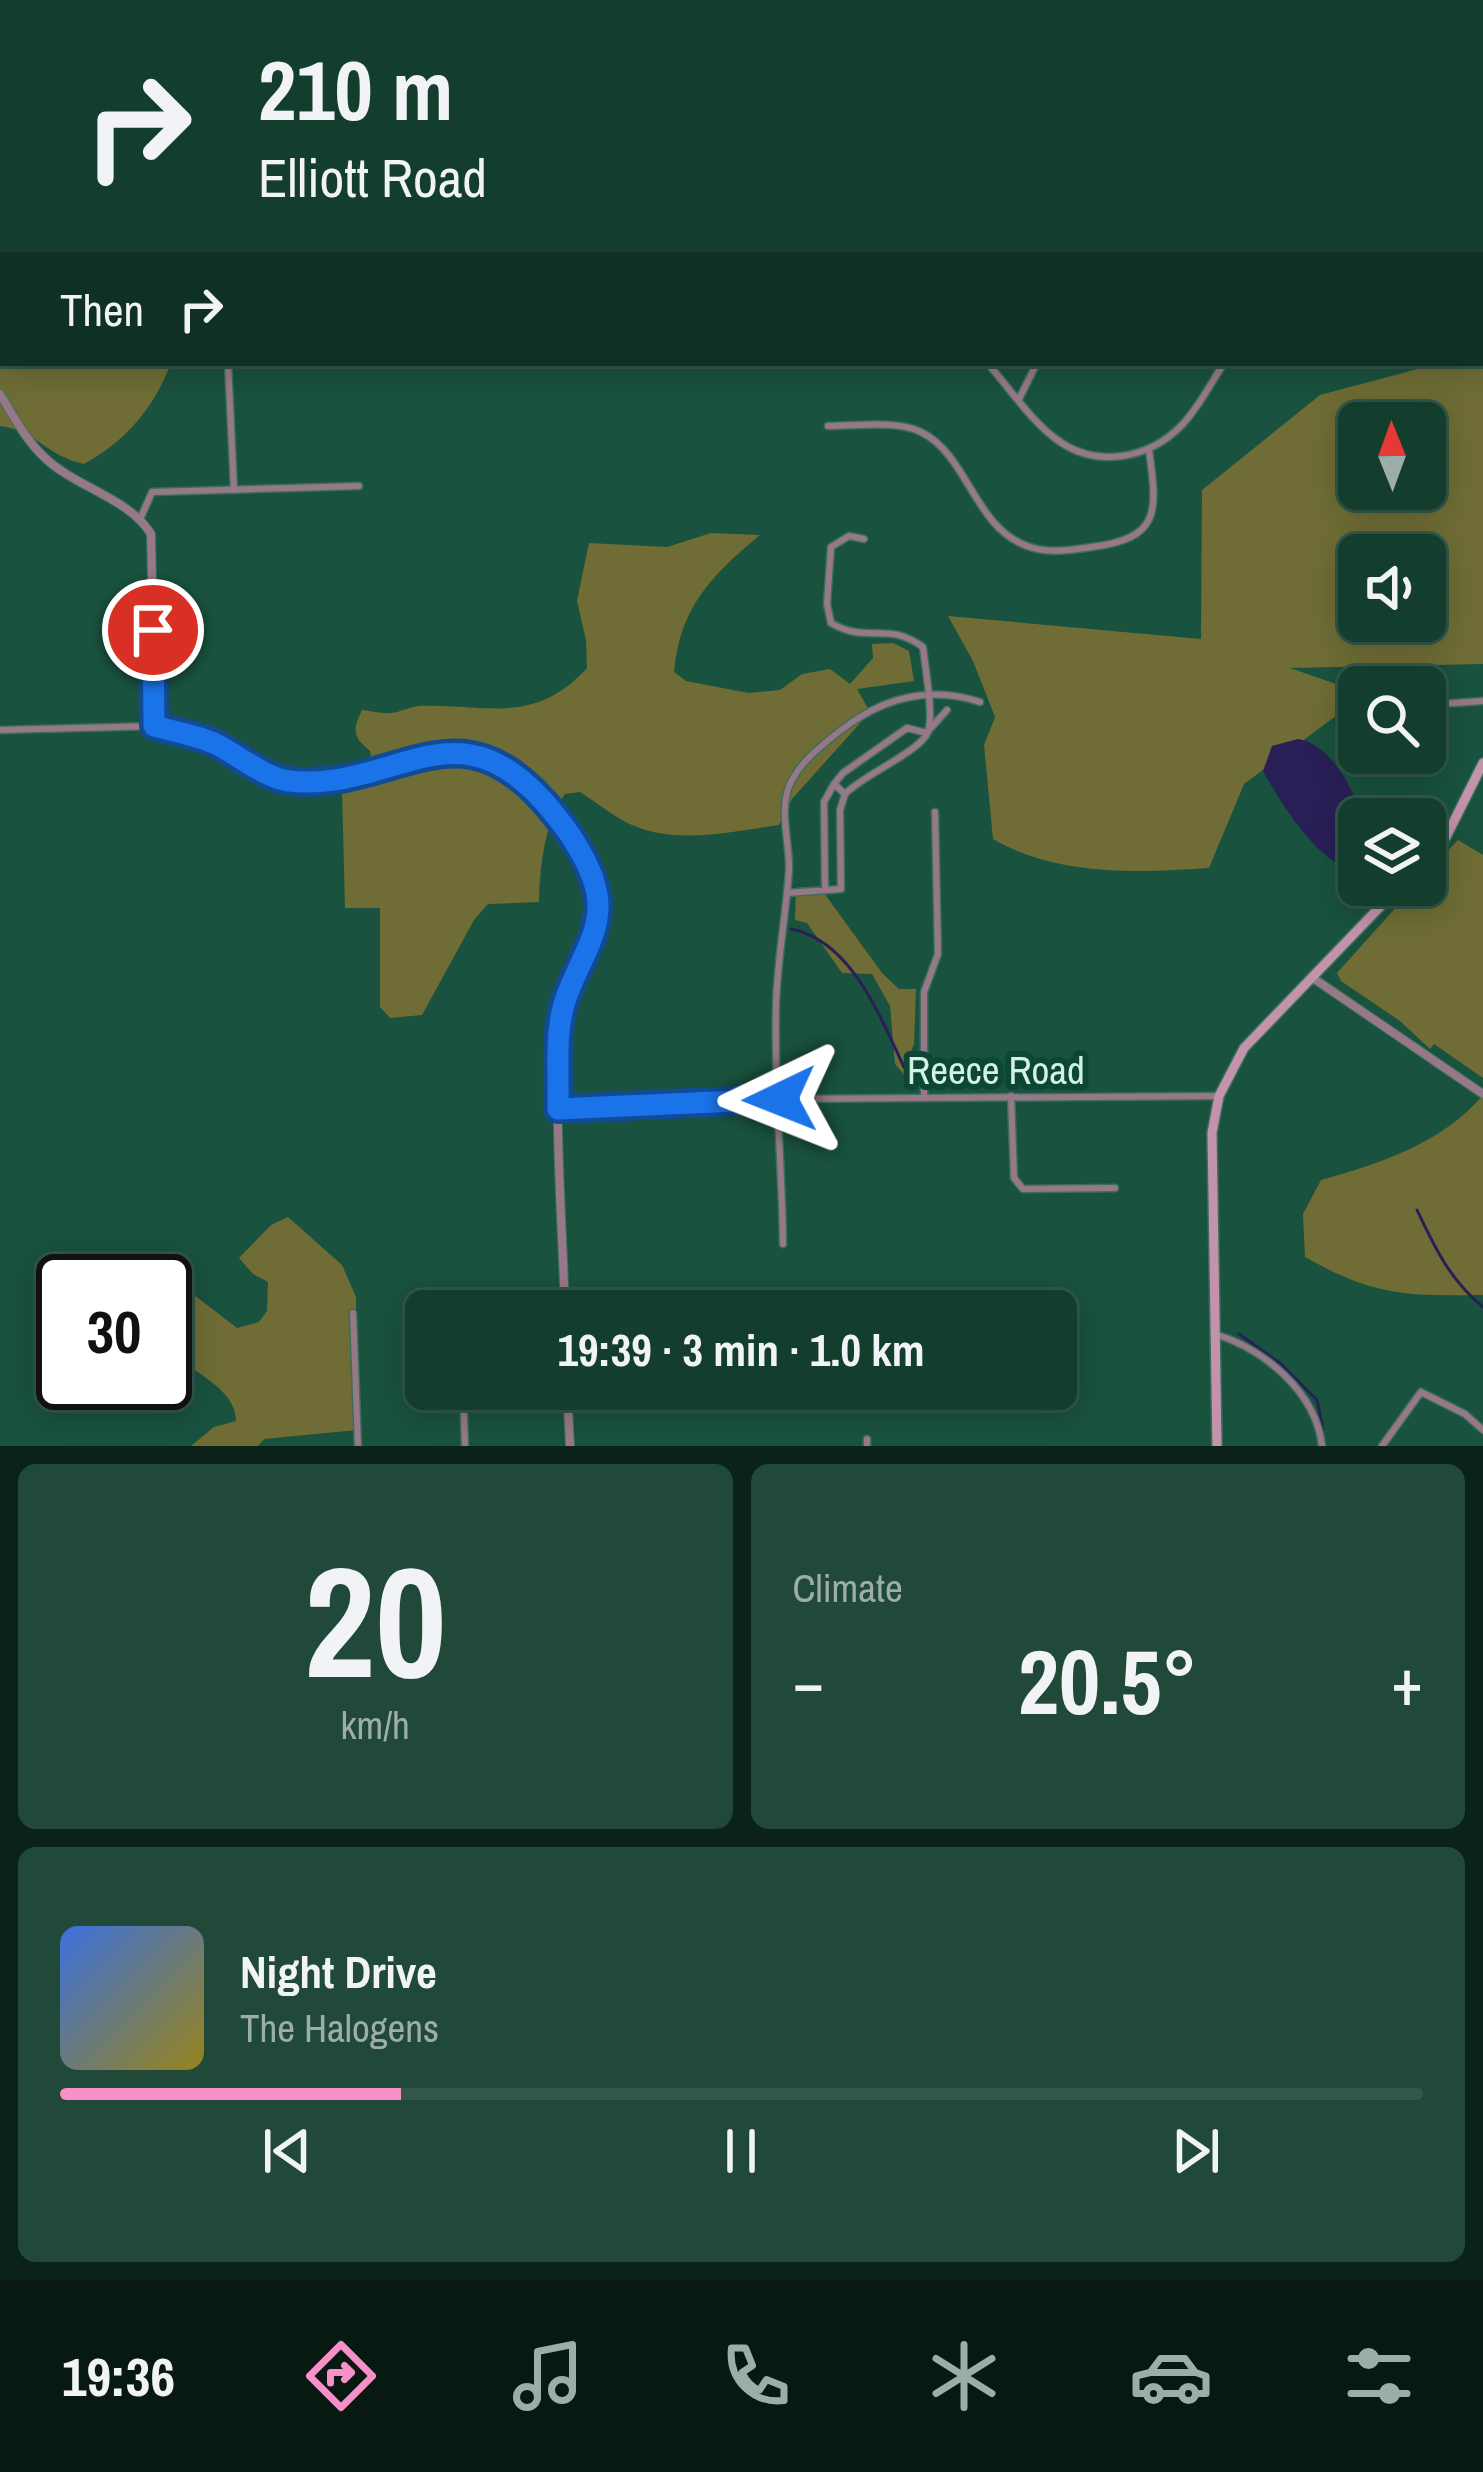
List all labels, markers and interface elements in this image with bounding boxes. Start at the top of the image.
text: 210 m [258,33,453,146]
icon: right [60,48,216,204]
text: Elliott Road [258,141,487,214]
icon: right [168,276,234,342]
text: Then [60,279,144,340]
north arrow [1338,402,1446,510]
map controls [1338,402,1446,906]
button: sound [1338,534,1446,642]
pin [102,579,204,681]
icon: arrive [120,597,186,663]
button: search [1338,666,1446,774]
button: layers [1338,798,1446,906]
position arrow [717,1036,843,1162]
street label: Reece Road [907,1044,1085,1096]
speed limit sign: 30 [36,1254,192,1410]
text: 19:39 · 3 min · 1.0 km [557,1319,925,1380]
text: 20 [304,1516,446,1726]
text: Climate [793,1562,903,1614]
text: 20.5° [1018,1621,1198,1742]
text: − [793,1637,824,1726]
text: + [1391,1637,1423,1726]
text: km/h [341,1699,410,1751]
text: Night Drive [240,1941,437,2002]
text: The Halogens [240,2002,439,2054]
icon: previous [254,2118,320,2184]
icon: pause [708,2118,774,2184]
icon: next [1163,2118,1229,2184]
icon: directions [299,2334,383,2418]
icon: music [506,2334,590,2418]
icon: phone [714,2334,798,2418]
icon: climate [922,2334,1006,2418]
icon: car [1129,2334,1213,2418]
icon: filters [1337,2334,1421,2418]
text: 19:36 [62,2340,175,2413]

